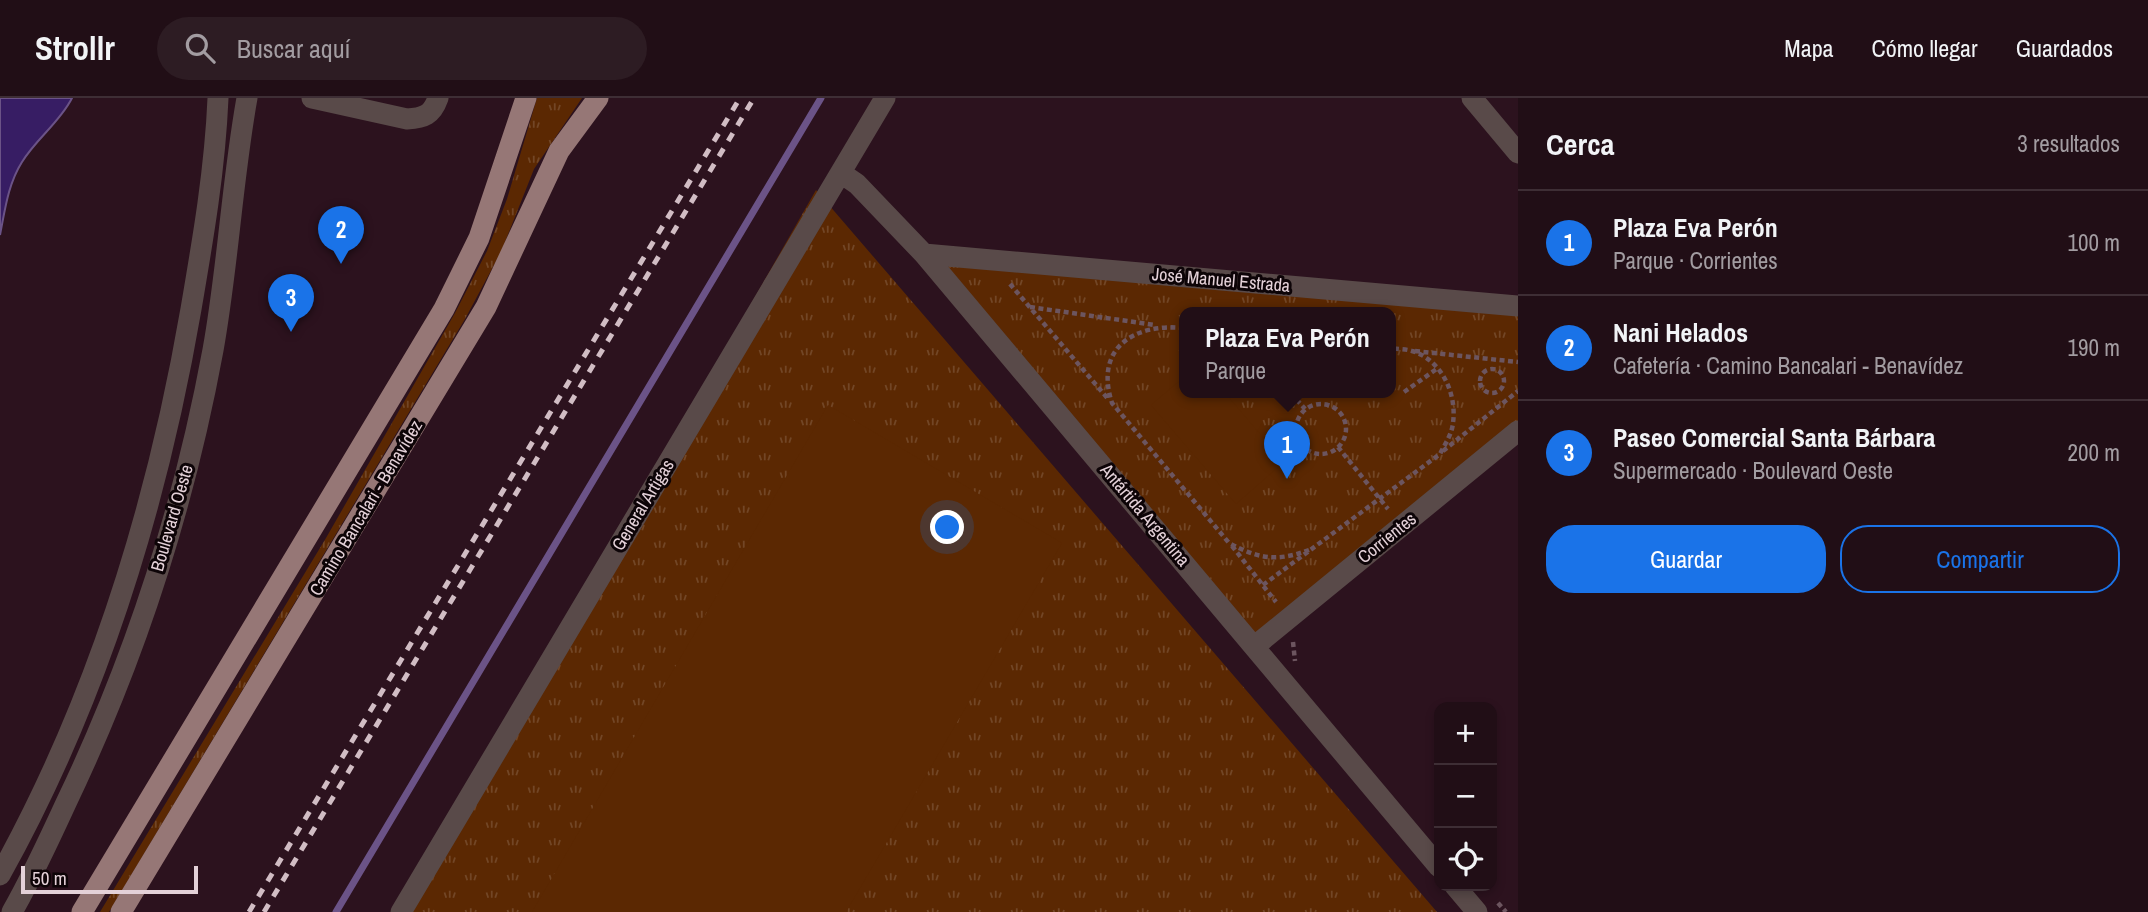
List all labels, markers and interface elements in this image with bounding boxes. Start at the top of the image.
search box [157,17,647,80]
text: Strollr [35,26,115,70]
icon: search [181,29,219,67]
text: Buscar aquí [237,31,350,66]
text: Mapa [1784,32,1834,64]
text: Cómo llegar [1872,32,1978,64]
text: Guardados [2016,32,2113,64]
text: Cerca [1546,124,1614,164]
text: 3 resultados [2017,128,2120,159]
pin: 2 [318,206,364,264]
text: Plaza Eva Perón [1613,210,1778,245]
text: 1 [1564,227,1574,258]
text: 100 m [2068,227,2120,258]
text: Parque · Corrientes [1613,245,1778,276]
street label: José Manuel Estrada [1151,261,1291,298]
pin: 3 [268,274,314,332]
popup [1179,307,1396,398]
text: Nani Helados [1613,315,1748,350]
text: Plaza Eva Perón [1205,320,1370,355]
text: 2 [1564,332,1574,363]
text: 190 m [2068,332,2120,363]
text: Cafetería · Camino Bancalari - Benavídez [1613,350,1963,381]
text: Parque [1205,355,1266,386]
street label: Camino Bancalari - Benavídez [303,415,428,600]
text: Paseo Comercial Santa Bárbara [1613,420,1935,455]
pin: 1 [1264,421,1310,479]
text: 3 [1564,437,1574,468]
text: 200 m [2068,437,2120,468]
street label: General Artigas [605,454,680,555]
text: Supermercado · Boulevard Oeste [1613,455,1893,486]
street label: Antártida Argentina [1094,457,1196,571]
street label: Boulevard Oeste [144,462,199,574]
street label: Corrientes [1352,506,1421,569]
your location [930,510,964,544]
button: Guardar [1546,525,1826,593]
button: Compartir [1840,525,2120,593]
map controls [1434,702,1497,891]
button: + [1434,702,1497,765]
button: − [1434,765,1497,828]
button: locate [1434,828,1497,891]
scale bar [21,863,198,895]
text: 50 m [32,865,67,891]

